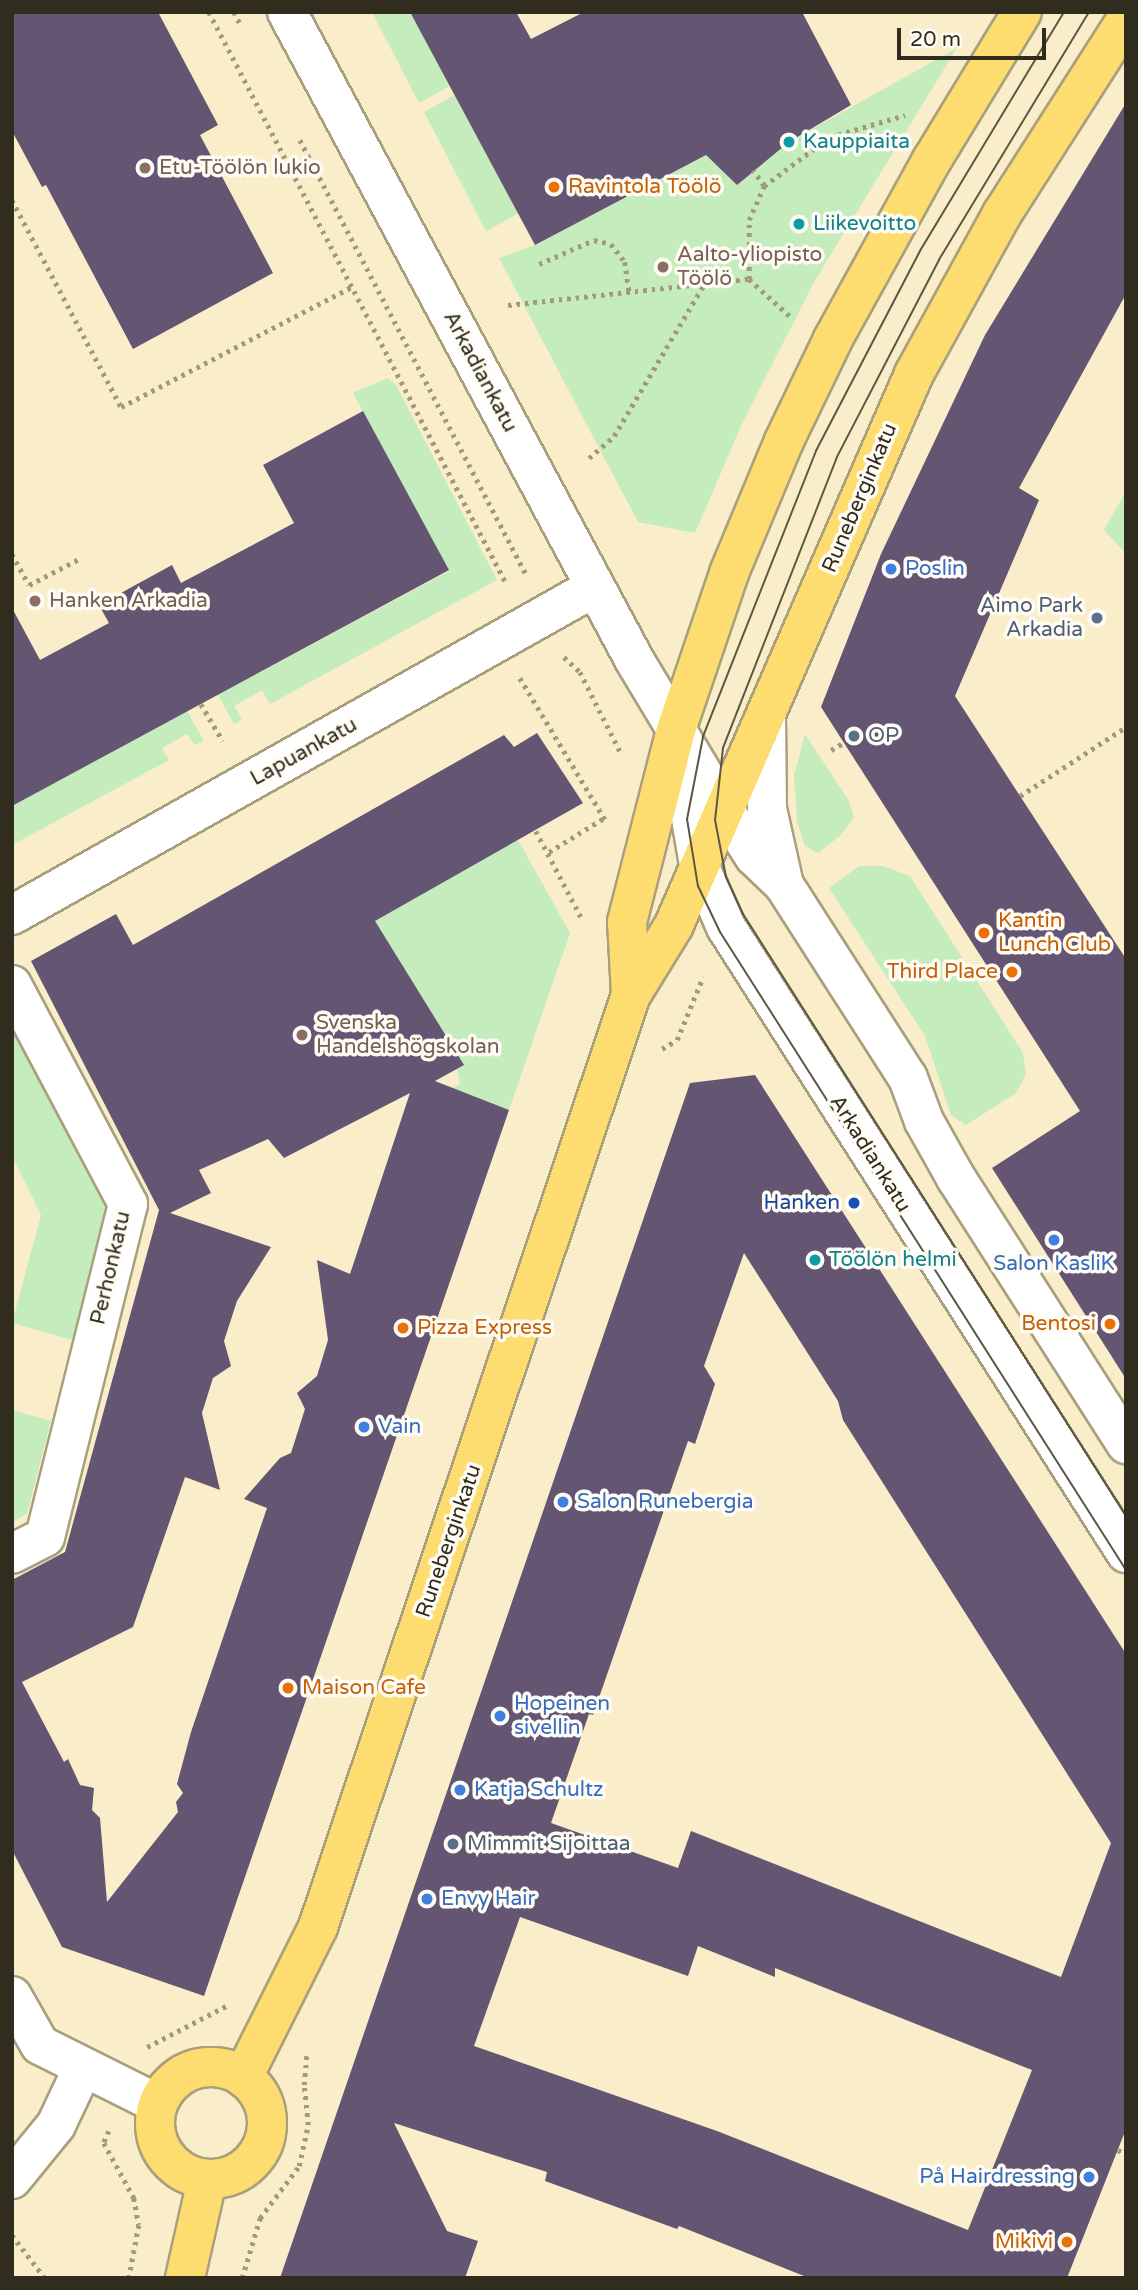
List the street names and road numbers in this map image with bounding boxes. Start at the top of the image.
street label: Arkadiankatu [438,307,522,437]
street label: Runeberginkatu [817,419,903,577]
street label: Lapuankatu [246,712,362,792]
street label: Arkadiankatu [824,1091,916,1217]
street label: Perhonkatu [86,1209,136,1327]
street label: Runeberginkatu [411,1461,487,1621]

